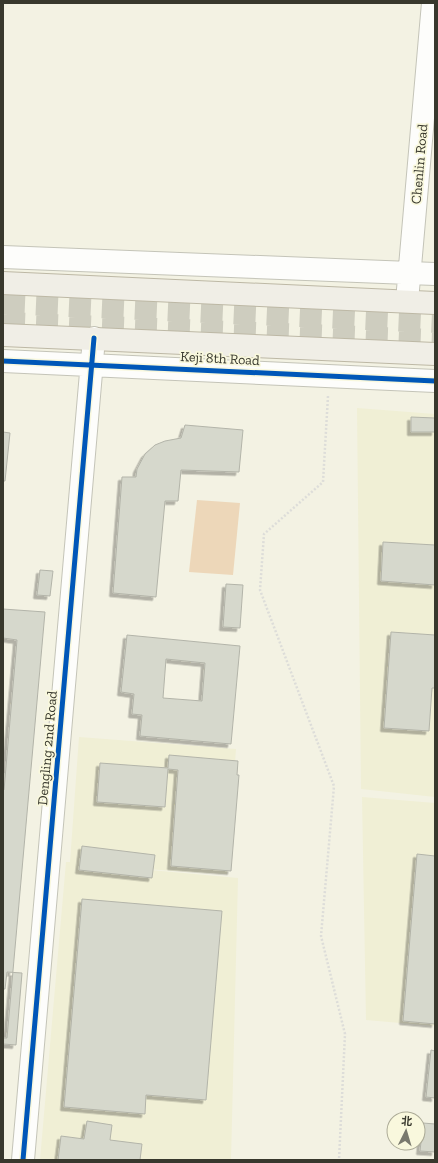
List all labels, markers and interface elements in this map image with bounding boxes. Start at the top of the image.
street label: Chenlin Road [408,123,431,205]
street label: Keji 8th Road [180,348,260,369]
street label: Dengling 2nd Road [34,690,61,806]
north arrow [386,1111,426,1151]
text: 北 [401,1115,413,1128]

